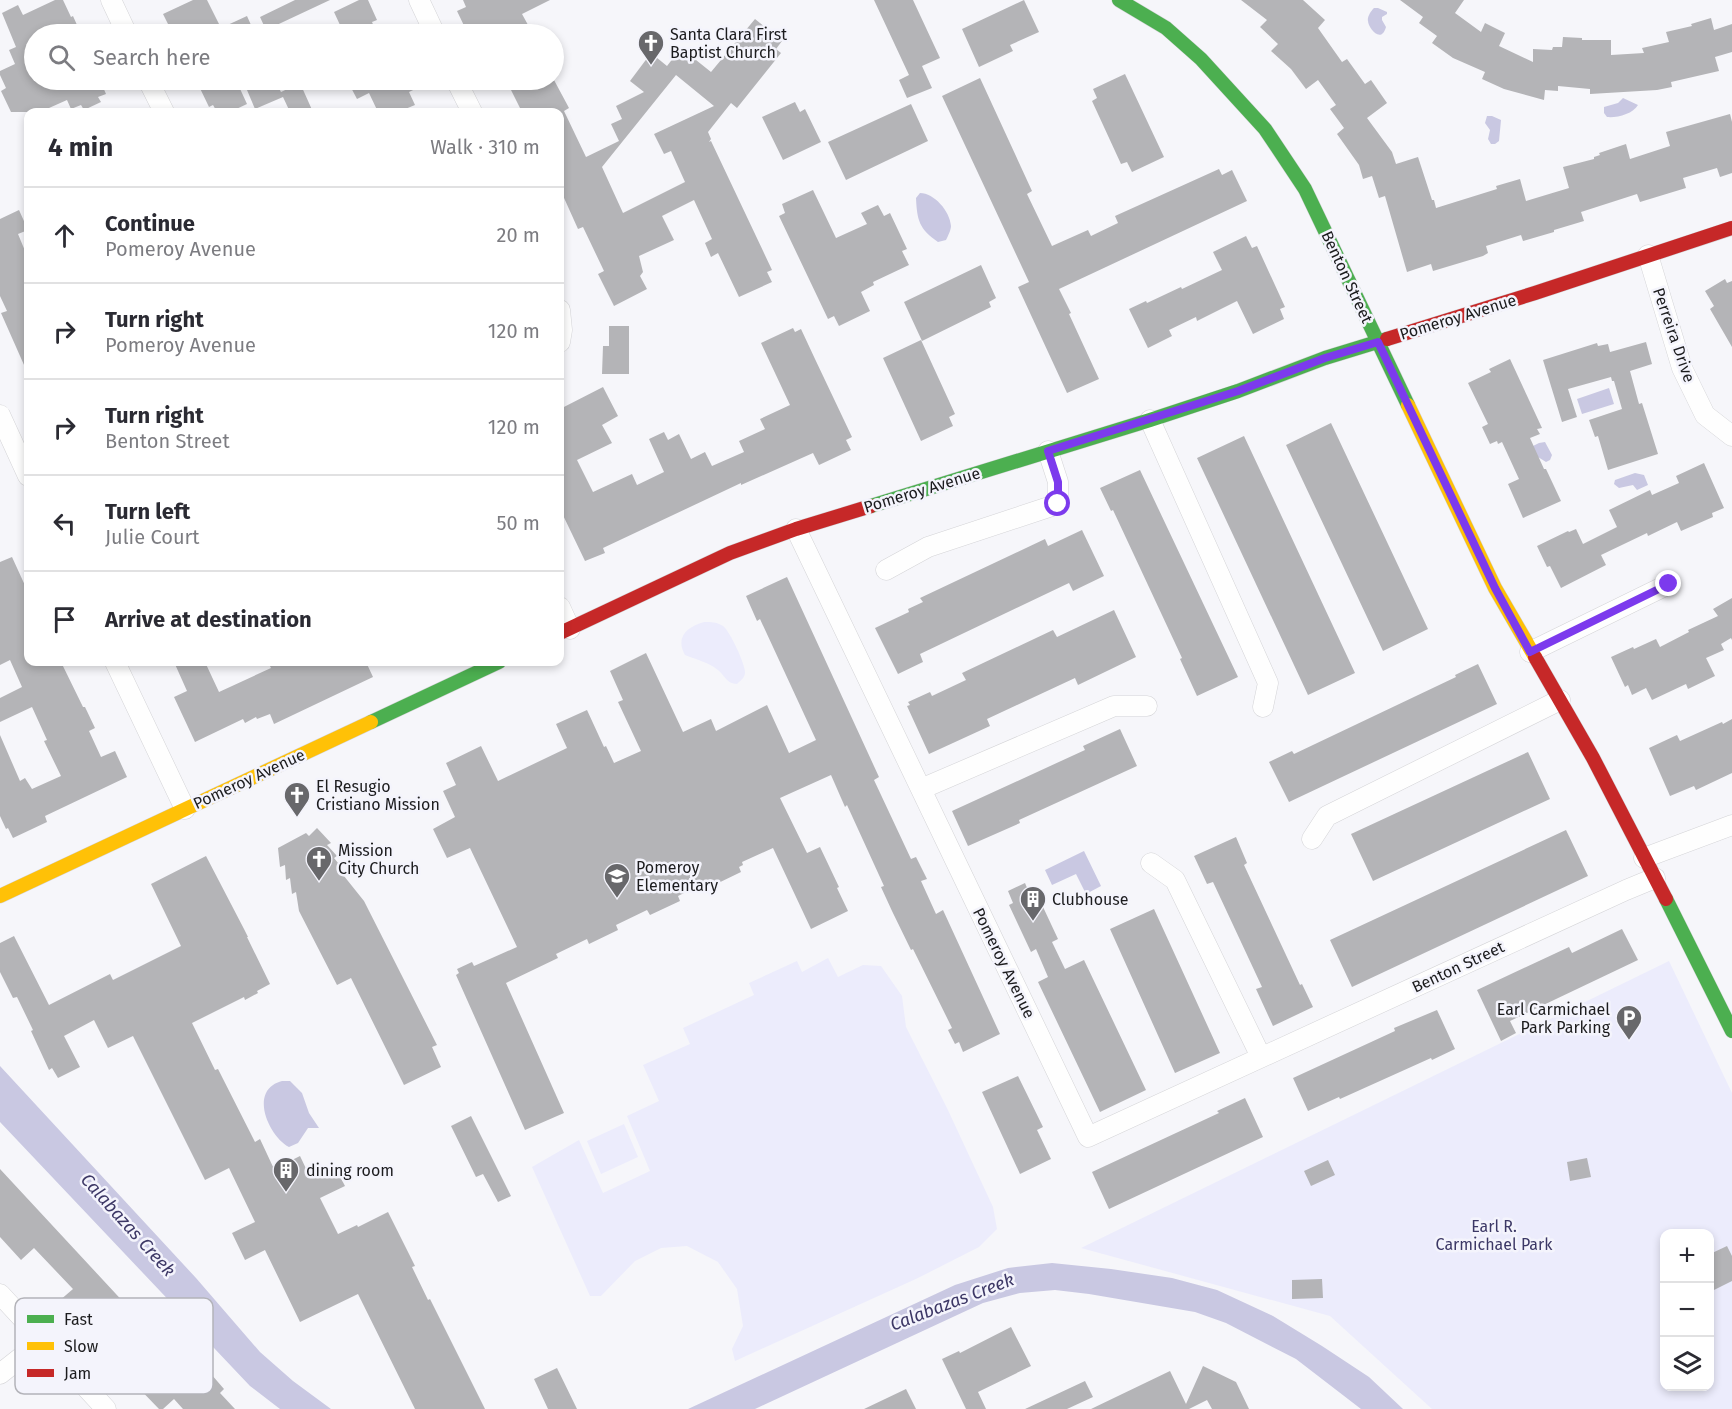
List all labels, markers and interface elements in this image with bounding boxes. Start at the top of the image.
search box [24,24,564,90]
place label: Santa Clara First Baptist Church [670,25,787,62]
church icon: Santa Clara First Baptist Church [636,28,666,66]
icon: search [45,41,78,74]
text: Search here [93,44,211,71]
text: 4 min [48,132,113,163]
text: Walk · 310 m [430,135,540,159]
text: Continue [105,210,195,237]
icon: ahead [48,219,81,252]
text: 20 m [497,223,540,247]
street label: Benton Street [1317,228,1377,326]
text: Pomeroy Avenue [105,237,256,261]
street label: Perreira Drive [1649,285,1699,385]
street label: Pomeroy Avenue [1397,290,1519,344]
text: Turn right [105,306,204,333]
icon: right [48,315,81,348]
text: 120 m [488,319,540,343]
text: Pomeroy Avenue [105,333,256,357]
text: Turn right [105,402,204,429]
icon: right [48,411,81,444]
text: 120 m [488,415,540,439]
text: Benton Street [105,429,230,453]
street label: Pomeroy Avenue [861,463,983,517]
route start [1044,490,1070,516]
text: Turn left [105,498,190,525]
icon: left [48,507,81,540]
text: 50 m [496,511,540,535]
text: Julie Court [105,525,200,549]
route end [1655,570,1681,596]
icon: arrive [48,603,81,636]
text: Arrive at destination [105,606,312,633]
street label: Pomeroy Avenue [190,745,308,813]
place label: El Resugio Cristiano Mission [316,777,440,814]
church icon: El Resugio Cristiano Mission [282,780,312,818]
place label: Mission City Church [338,841,420,878]
church icon: Mission City Church [304,844,334,882]
place label: Pomeroy Elementary [636,858,718,895]
school or university icon: Pomeroy Elementary [602,861,632,899]
building icon: Clubhouse [1018,884,1048,922]
place label: Clubhouse [1052,890,1129,909]
street label: Pomeroy Avenue [969,905,1039,1021]
street label: Benton Street [1409,937,1507,997]
place label: Earl Carmichael Park Parking [1497,1000,1611,1037]
parking icon: Earl Carmichael Park Parking [1614,1003,1644,1041]
building icon: dining room [271,1155,301,1193]
place label: dining room [306,1161,394,1180]
water label: Calabazas Creek [76,1169,180,1281]
park label: Earl R. Carmichael Park [1436,1217,1553,1254]
map controls [1660,1229,1714,1391]
button: + [1660,1229,1714,1283]
water label: Calabazas Creek [887,1268,1017,1336]
button: − [1660,1283,1714,1337]
legend [15,1298,213,1394]
text: Fast [64,1310,93,1329]
text: Slow [64,1337,99,1356]
button: layers [1660,1337,1714,1391]
text: Jam [64,1364,91,1383]

